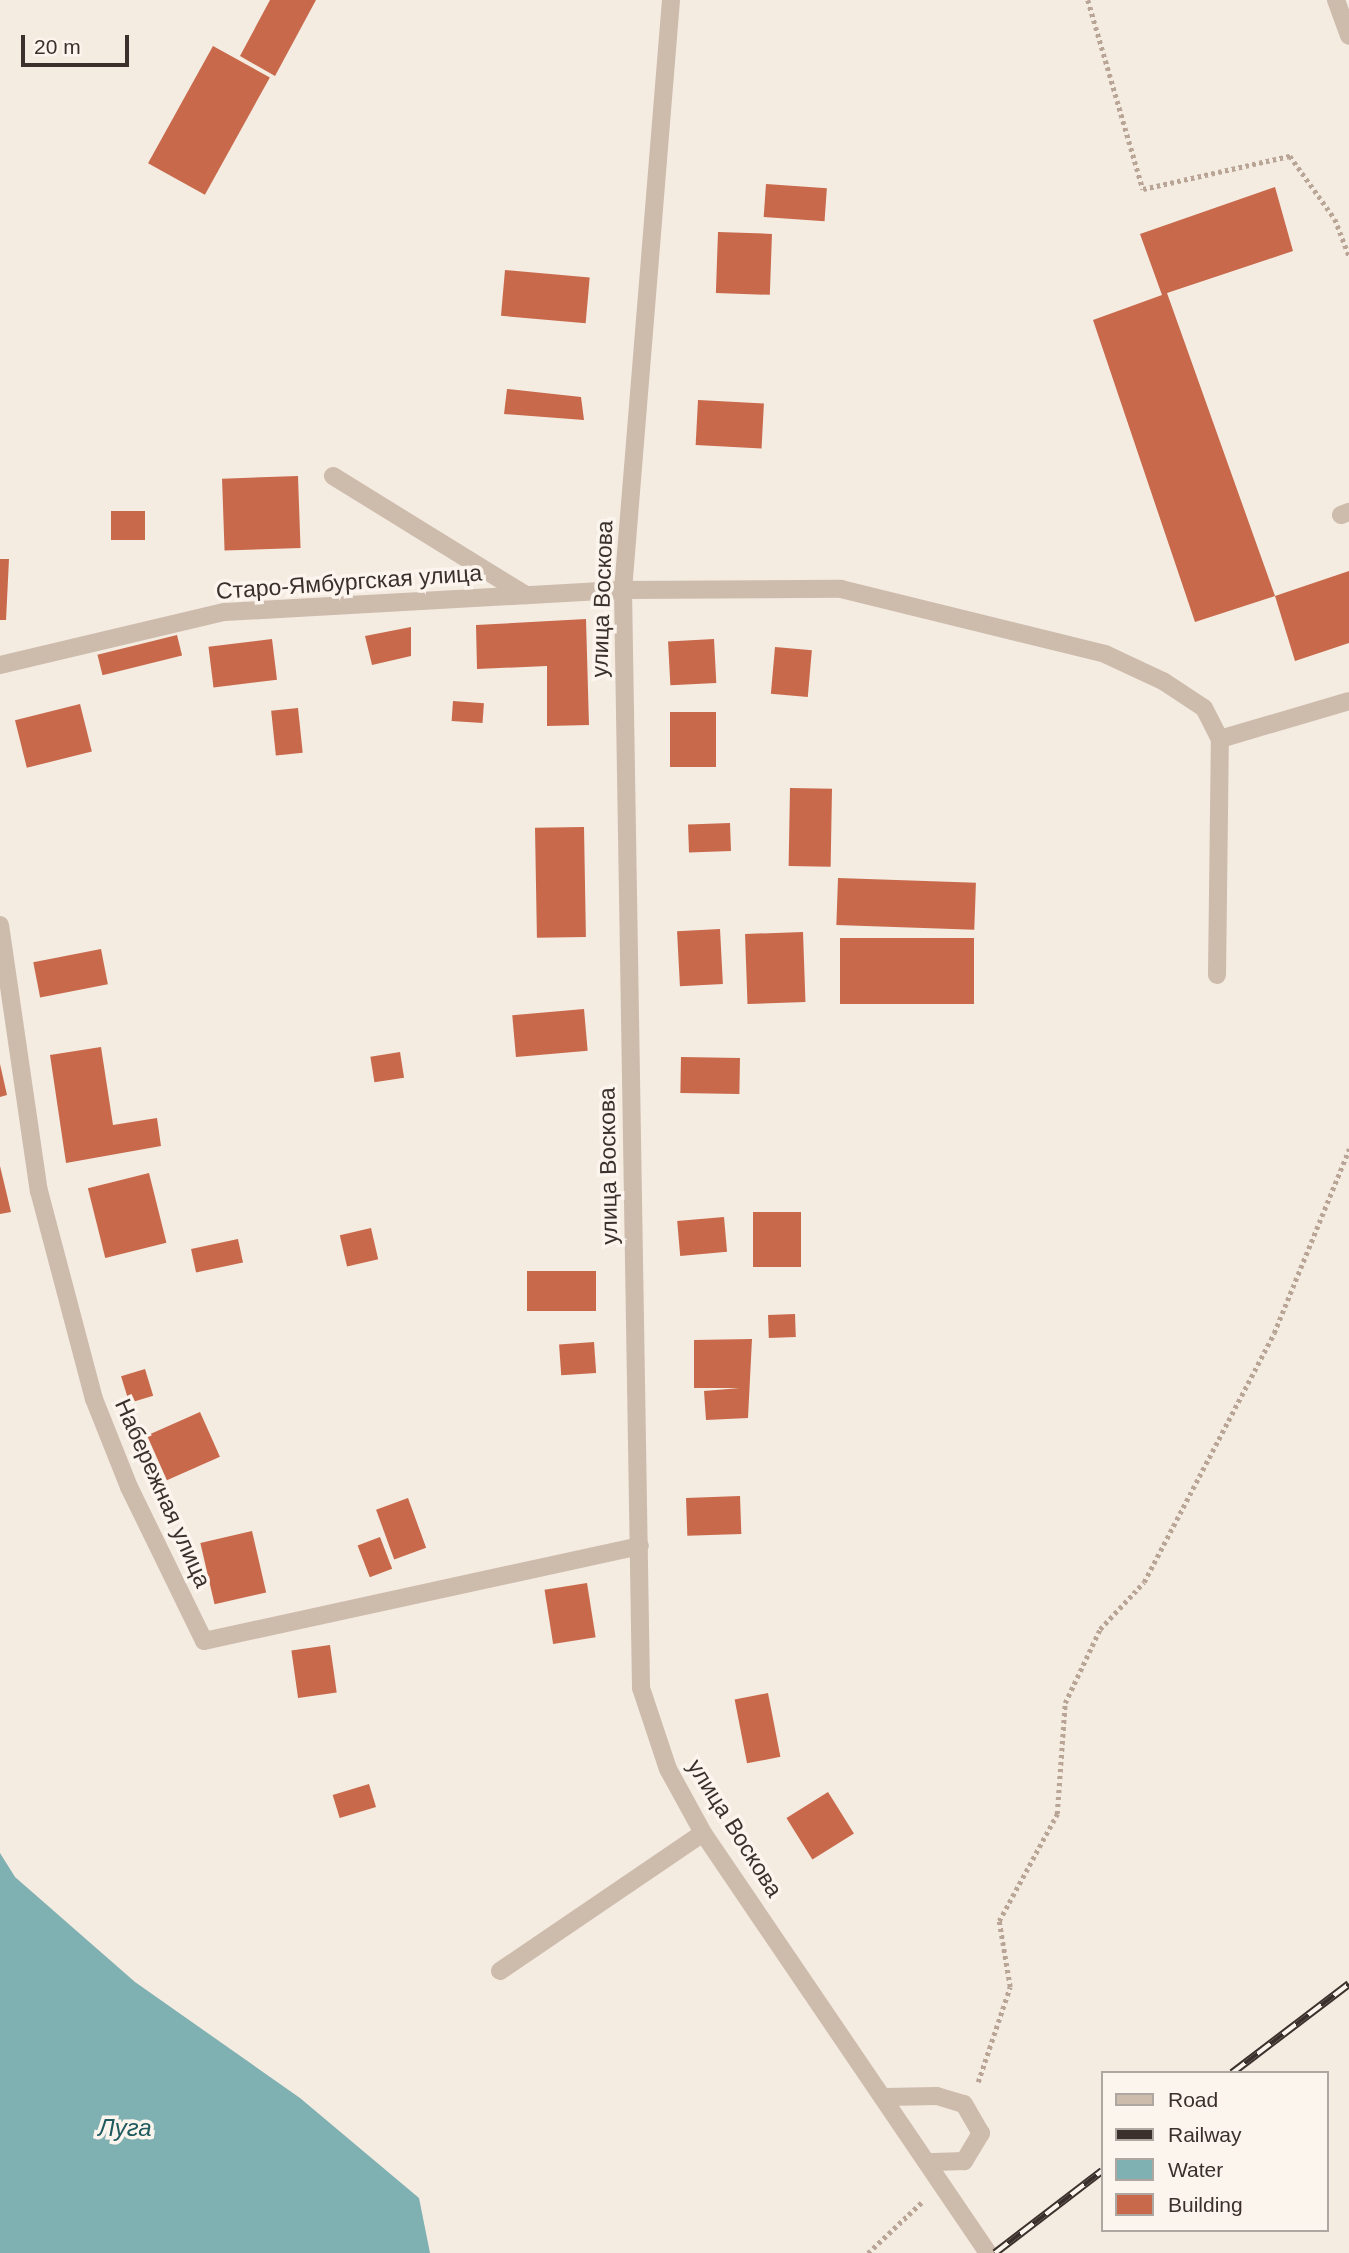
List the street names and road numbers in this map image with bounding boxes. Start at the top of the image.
street label: улица Воскова [585,520,619,678]
street label: Старо-Ямбургская улица [215,559,483,605]
street label: улица Воскова [593,1087,623,1245]
street label: Набережная улица [109,1394,217,1592]
street label: улица Воскова [682,1754,788,1902]

